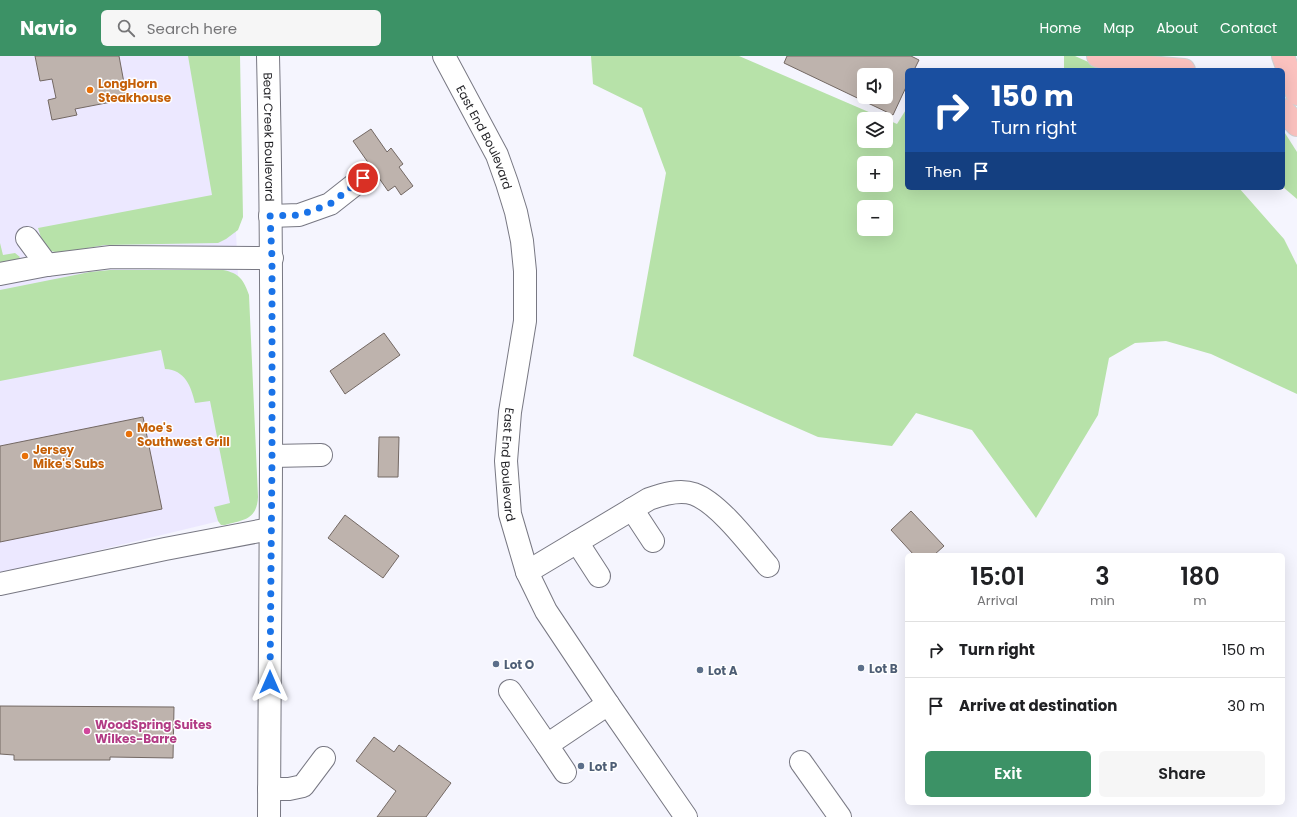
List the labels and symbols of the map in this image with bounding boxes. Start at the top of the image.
street label: Bear Creek Boulevard [260,72,279,202]
place label: LongHorn Steakhouse [98,75,172,106]
street label: East End Boulevard [453,82,517,191]
marker: LongHorn Steakhouse [85,85,95,95]
pin [346,161,380,195]
street label: East End Boulevard [498,406,520,523]
place label: Moe's Southwest Grill [137,419,230,450]
marker: Moe's Southwest Grill [124,429,134,439]
place label: Jersey Mike's Subs [33,441,105,472]
marker: Jersey Mike's Subs [20,451,30,461]
place label: Lot O [504,656,535,673]
marker: Lot O [491,659,501,669]
place label: Lot B [869,660,898,677]
position arrow [249,661,291,703]
place label: Lot A [708,662,738,679]
marker: Lot B [856,663,866,673]
marker: Lot A [695,665,705,675]
place label: WoodSpring Suites Wilkes-Barre [95,716,212,747]
marker: WoodSpring Suites Wilkes-Barre [82,726,92,736]
place label: Lot P [589,758,618,775]
marker: Lot P [576,761,586,771]

